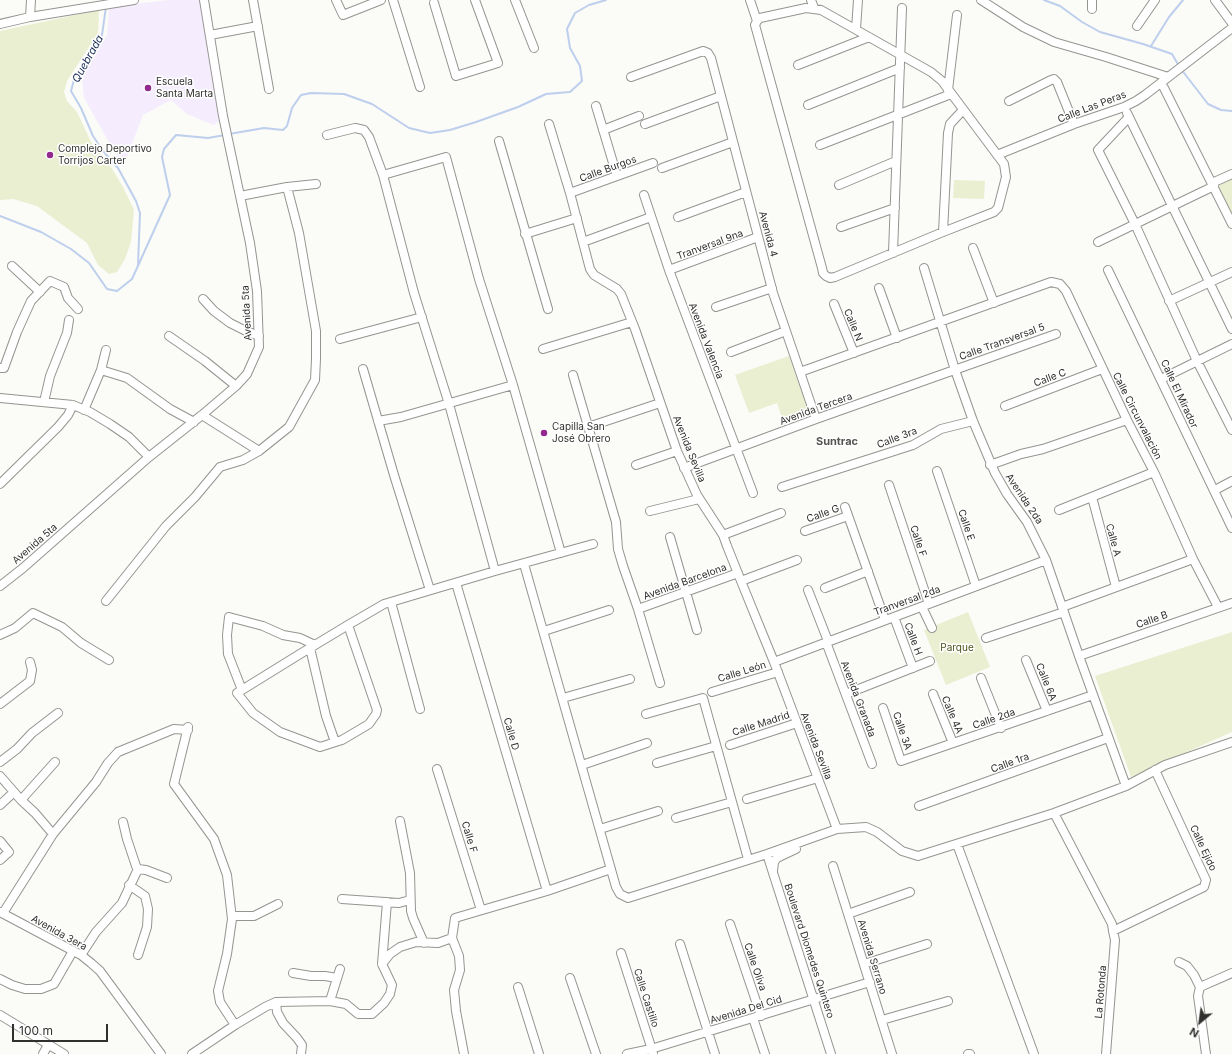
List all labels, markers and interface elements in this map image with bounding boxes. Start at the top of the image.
water label: Quebrada [70,33,106,85]
place label: Escuela Santa Marta [156,76,213,100]
marker: Escuela Santa Marta [143,83,153,93]
street label: Calle Las Peras [1056,88,1128,126]
place label: Complejo Deportivo Torrijos Carter [58,143,152,166]
marker: Complejo Deportivo Torrijos Carter [45,150,55,160]
street label: Calle Burgos [578,153,638,185]
street label: Avenida 4 [756,210,780,258]
street label: Tranversal 9na [675,227,745,263]
street label: Avenida 5ta [240,285,254,341]
street label: Avenida Valencia [686,301,726,381]
street label: Calle N [841,307,865,343]
street label: Calle Transversal 5 [958,321,1046,363]
street label: Calle El Mirador [1158,358,1200,430]
street label: Calle C [1032,366,1068,390]
street label: Calle Circunvalación [1110,370,1164,462]
street label: Avenida Tercera [778,390,854,428]
street label: Avenida Sevilla [670,414,708,484]
place label: Capilla San José Obrero [552,421,610,444]
street label: Calle 3ra [875,425,919,451]
marker: Capilla San José Obrero [539,428,549,438]
district label: Suntrac [816,435,858,449]
street label: Avenida 2da [1003,472,1045,526]
street label: Calle G [805,503,841,525]
street label: Calle E [955,508,977,542]
street label: Avenida 5ta [10,521,60,567]
street label: Calle A [1103,522,1123,558]
street label: Calle F [907,524,929,558]
street label: Avenida Barcelona [642,561,728,603]
street label: Tranversal 2da [872,583,942,619]
street label: Calle B [1134,609,1170,631]
street label: Calle H [901,621,925,657]
park label: Parque [940,642,974,654]
street label: Calle León [716,659,768,685]
street label: Avenida Granada [838,659,878,739]
street label: Calle 6A [1033,661,1059,703]
street label: Calle 4A [939,694,965,736]
street label: Calle 2da [971,706,1017,732]
street label: Calle Madrid [731,709,791,739]
street label: Calle 3A [890,710,914,752]
street label: Avenida Sevilla [798,711,834,781]
street label: Calle D [501,716,521,752]
street label: Calle 1ra [989,751,1031,775]
street label: Calle F [459,820,479,854]
street label: Calle Ejido [1187,823,1219,873]
street label: Boulevard Diomedes Quintero [782,882,836,1020]
street label: Avenida 3era [29,913,89,953]
street label: Avenida Serrano [855,918,889,996]
street label: Calle Oliva [741,941,769,993]
street label: La Rotonda [1093,965,1109,1019]
street label: Calle Castillo [631,967,661,1029]
street label: Avenida Del Cid [709,993,783,1027]
north arrow [1180,1002,1220,1042]
scale bar [14,1016,110,1042]
text: 100 m [19,1023,53,1038]
text: N [1187,1024,1201,1041]

